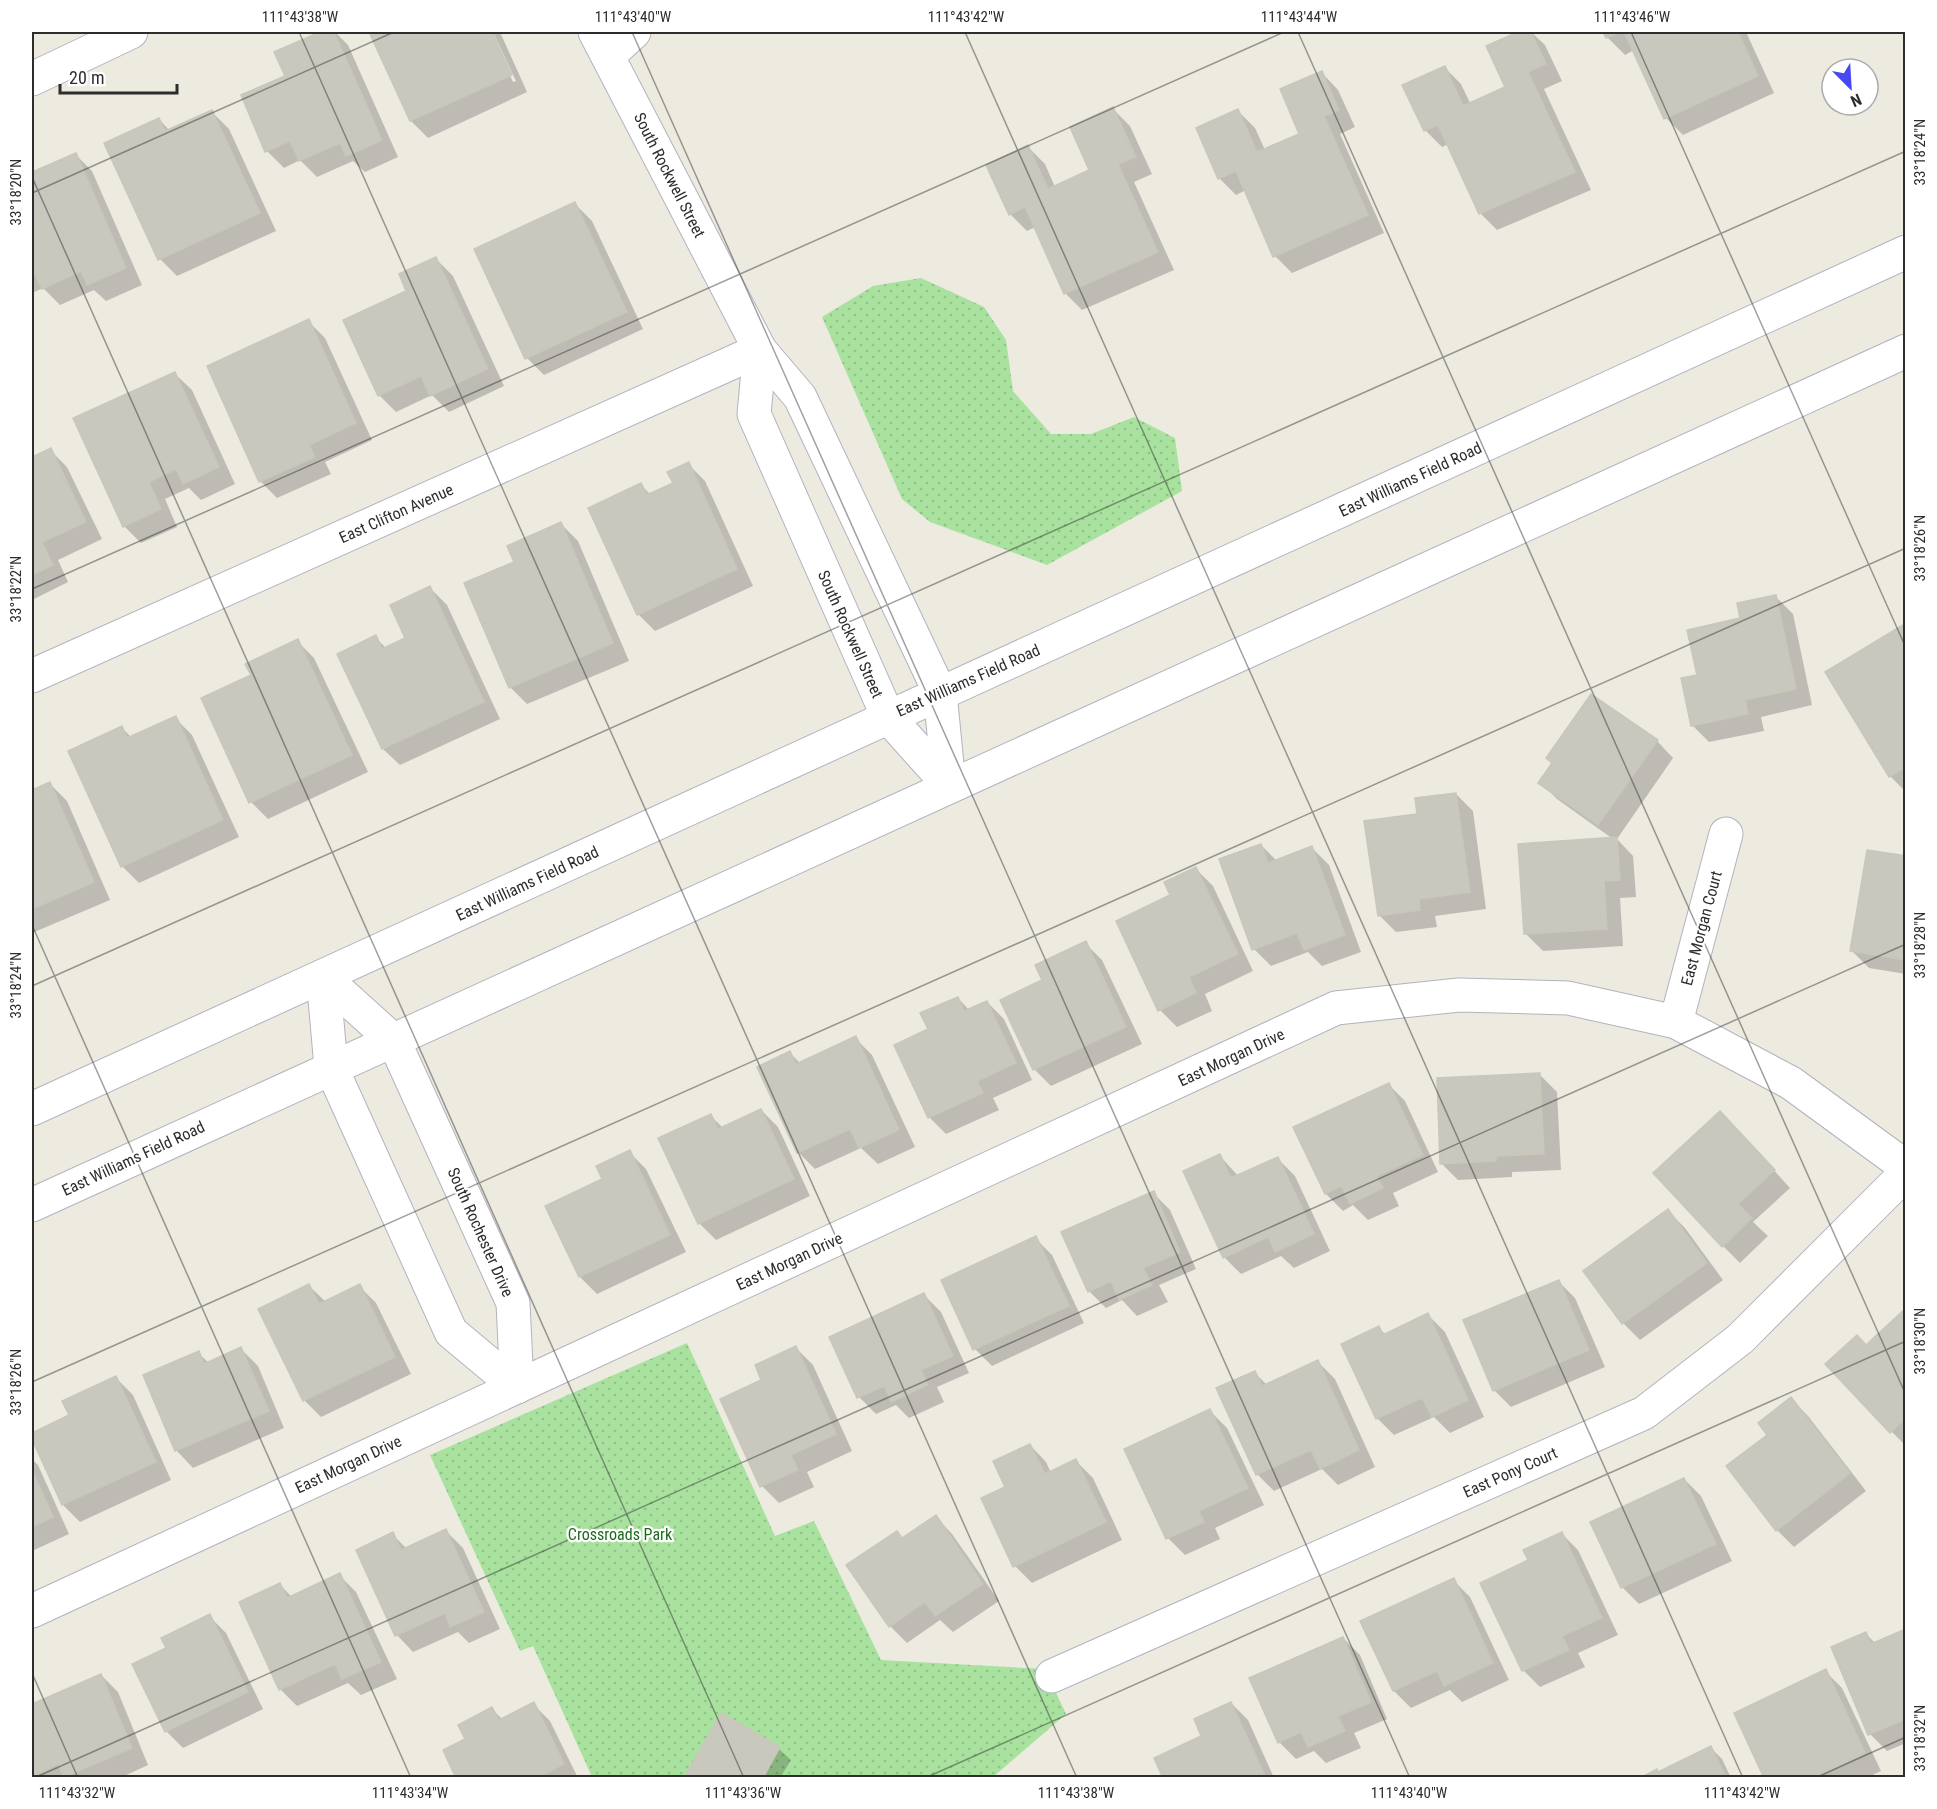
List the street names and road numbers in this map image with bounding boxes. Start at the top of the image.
street label: South Rockwell Street [630,110,709,241]
street label: East Williams Field Road [1336,438,1485,521]
street label: East Clifton Avenue [336,480,456,547]
street label: South Rockwell Street [814,567,887,701]
street label: East Williams Field Road [893,640,1043,721]
street label: East Williams Field Road [453,842,602,925]
street label: East Morgan Court [1677,868,1726,988]
street label: East Morgan Drive [1175,1025,1287,1090]
street label: East Williams Field Road [59,1117,208,1200]
street label: South Rochester Drive [444,1165,518,1300]
street label: East Morgan Drive [733,1229,845,1294]
street label: East Morgan Drive [292,1432,404,1497]
street label: East Pony Court [1460,1443,1560,1502]

